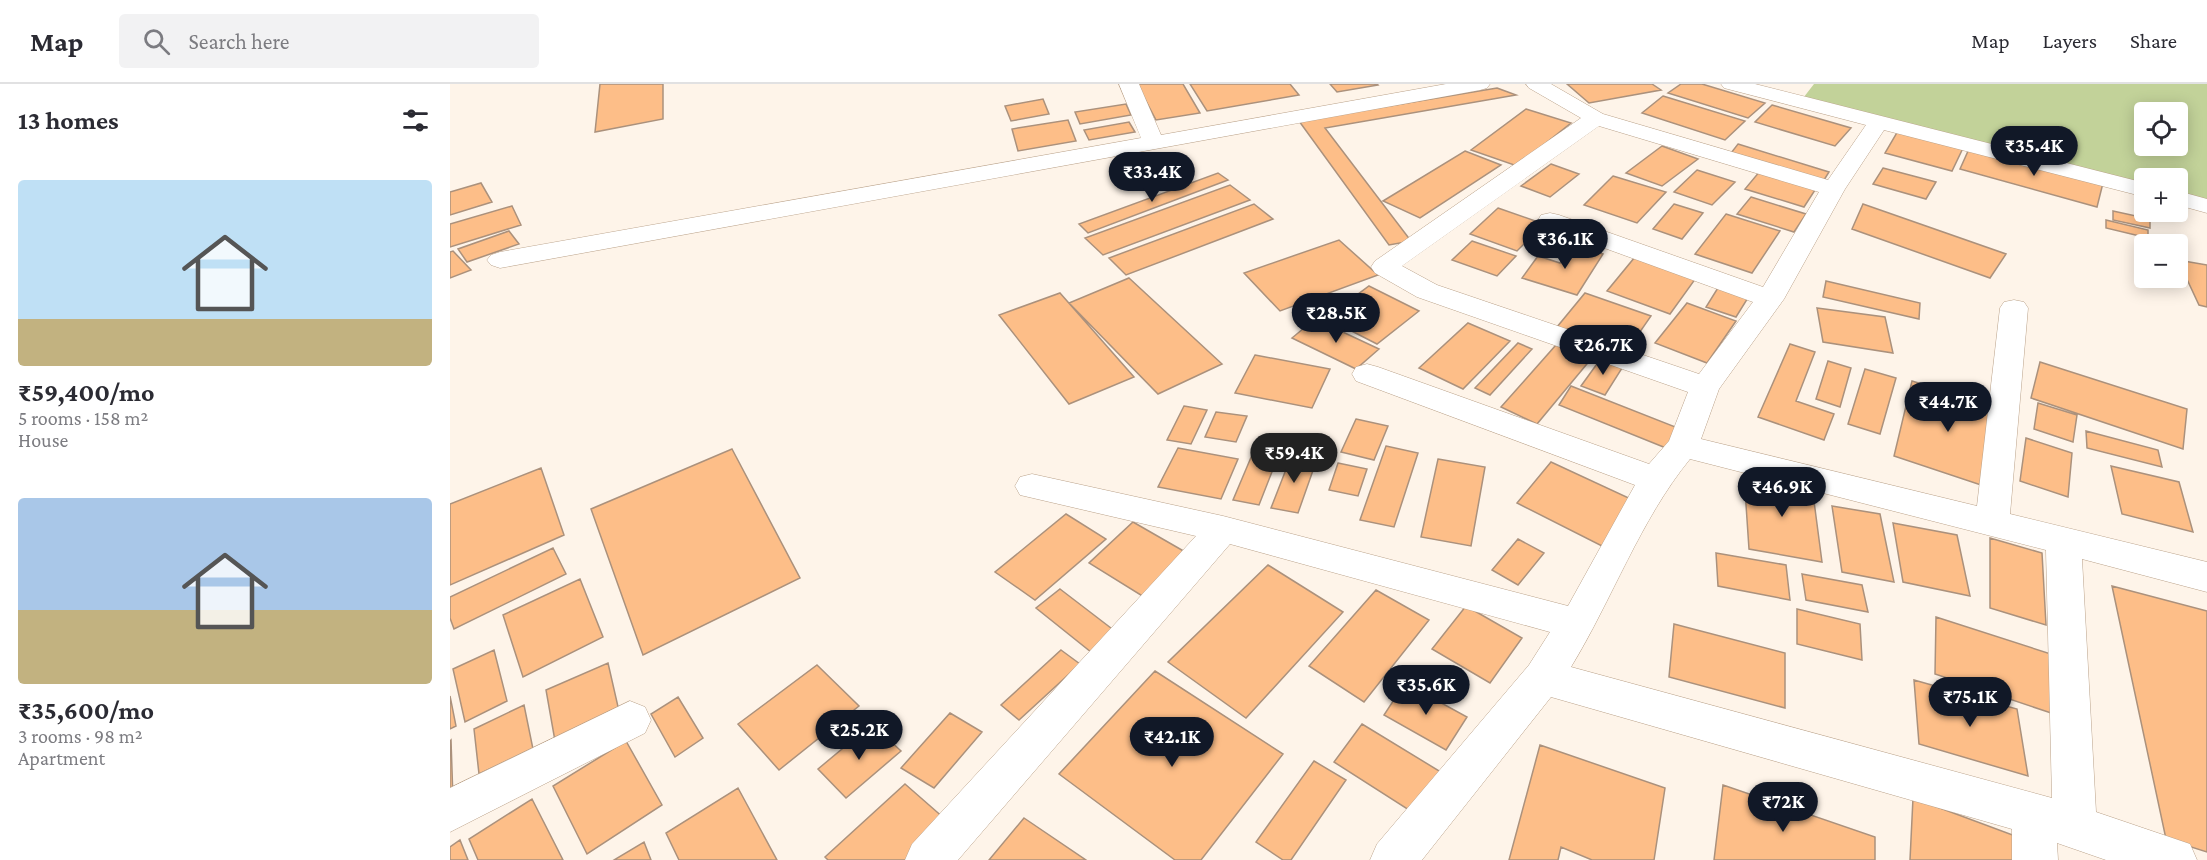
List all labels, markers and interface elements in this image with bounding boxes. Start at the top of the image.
search box [119,14,539,68]
icon: search [140,25,173,58]
text: Map [30,26,83,57]
text: Search here [188,29,289,54]
text: Map [1971,29,2010,53]
text: Layers [2043,29,2097,53]
text: Share [2130,29,2177,53]
map controls [2134,102,2188,288]
button: locate [2134,102,2188,156]
icon: filters [399,104,432,137]
text: 13 homes [18,106,119,135]
pin: ₹35.4K [1985,126,2083,177]
text: ₹35.4K [2005,134,2063,156]
pin: ₹33.4K [1103,152,1201,203]
text: ₹33.4K [1123,160,1181,182]
button: + [2134,168,2188,222]
icon: home [171,219,279,327]
pin: ₹36.1K [1516,219,1614,270]
text: ₹36.1K [1537,227,1593,249]
button: − [2134,234,2188,288]
pin: ₹28.5K [1287,293,1385,344]
text: ₹28.5K [1306,301,1366,323]
pin: ₹26.7K [1554,325,1652,376]
text: ₹26.7K [1574,333,1632,355]
text: ₹59,400/mo [18,378,155,407]
pin: ₹44.7K [1899,382,1997,433]
text: ₹44.7K [1919,390,1977,412]
text: 5 rooms · 158 m² [18,407,148,429]
text: House [18,429,68,451]
pin: ₹59.4K [1245,433,1343,484]
text: ₹59.4K [1264,441,1324,463]
pin: ₹46.9K [1733,467,1831,518]
text: ₹46.9K [1752,475,1812,497]
icon: home [171,537,279,645]
pin: ₹35.6K [1377,665,1475,716]
text: ₹35.6K [1397,673,1455,695]
pin: ₹75.1K [1921,677,2019,728]
text: ₹75.1K [1943,685,1997,707]
text: ₹35,600/mo [18,696,154,725]
pin: ₹25.2K [810,710,908,761]
pin: ₹42.1K [1123,717,1221,768]
text: ₹25.2K [830,718,888,740]
text: 3 rooms · 98 m² [18,725,143,747]
text: ₹42.1K [1144,725,1200,747]
text: Apartment [18,747,105,769]
pin: ₹72K [1747,782,1819,833]
text: ₹72K [1762,790,1804,812]

